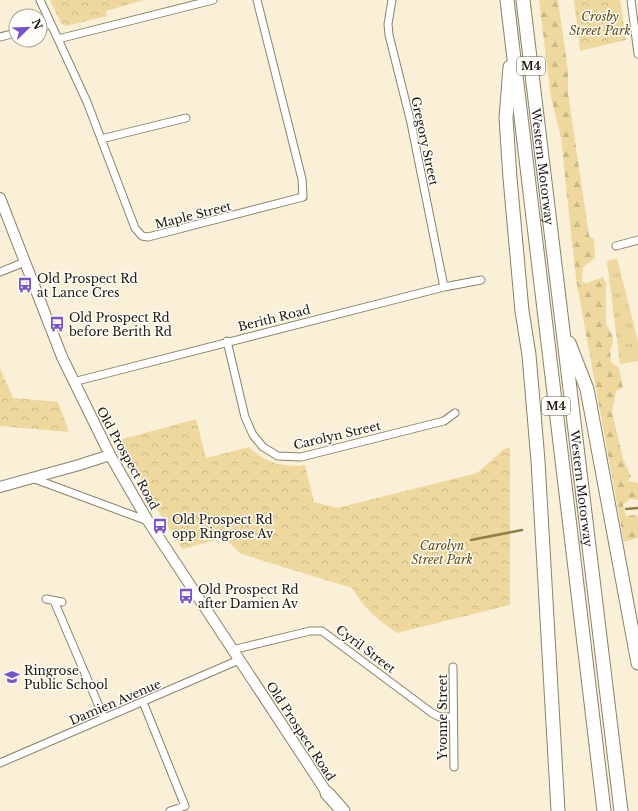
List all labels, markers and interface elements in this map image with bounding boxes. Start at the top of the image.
north arrow [8,8,48,48]
park label: Crosby Street Park [569,9,631,38]
text: N [29,17,46,32]
road number: M4 [517,57,545,75]
street label: Gregory Street [408,95,442,187]
street label: Western Motorway [529,107,558,226]
street label: Maple Street [153,198,233,232]
place label: Old Prospect Rd at Lance Cres [37,271,138,300]
bus stop icon: Old Prospect Rd at Lance Cres [16,276,34,294]
street label: Berith Road [236,302,312,334]
place label: Old Prospect Rd before Berith Rd [68,310,172,339]
bus stop icon: Old Prospect Rd before Berith Rd [48,315,66,333]
road number: M4 [542,397,570,415]
street label: Old Prospect Road [94,404,162,512]
street label: Carolyn Street [292,418,382,452]
street label: Western Motorway [567,428,597,548]
place label: Old Prospect Rd opp Ringrose Av [172,512,274,541]
bus stop icon: Old Prospect Rd opp Ringrose Av [151,517,169,535]
park label: Carolyn Street Park [411,538,473,567]
place label: Old Prospect Rd after Damien Av [198,582,299,611]
bus stop icon: Old Prospect Rd after Damien Av [177,587,195,605]
street label: Cyril Street [333,622,399,676]
place label: Ringrose Public School [24,663,108,692]
school or university icon: Ringrose Public School [3,668,21,686]
street label: Yvonne Street [435,674,450,761]
street label: Damien Avenue [67,676,163,728]
street label: Old Prospect Road [263,679,339,783]

